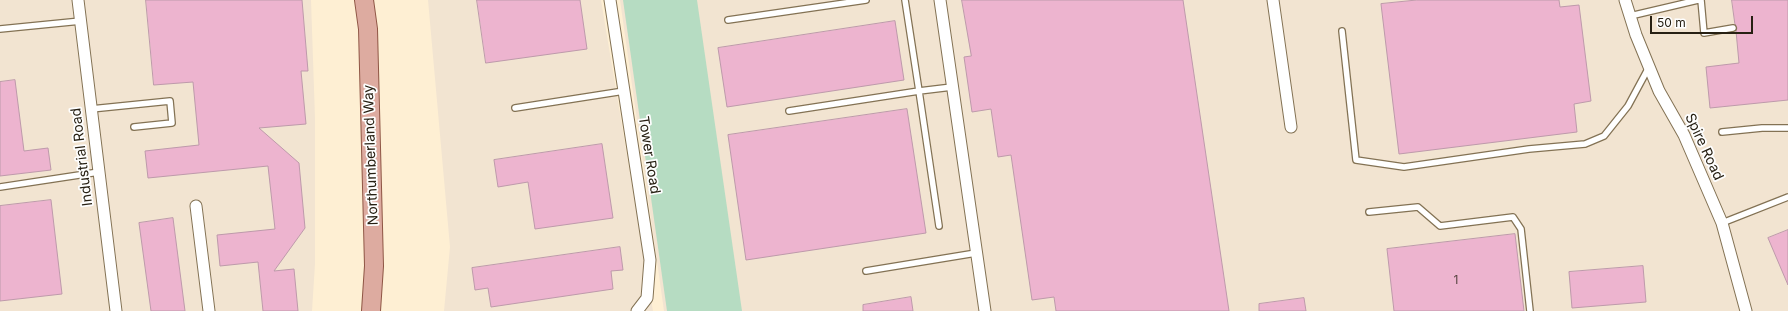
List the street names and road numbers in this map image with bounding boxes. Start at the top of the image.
street label: Northumberland Way [360,84,382,226]
street label: Industrial Road [68,107,96,207]
street label: Spire Road [1681,111,1727,183]
street label: Tower Road [635,115,663,195]

